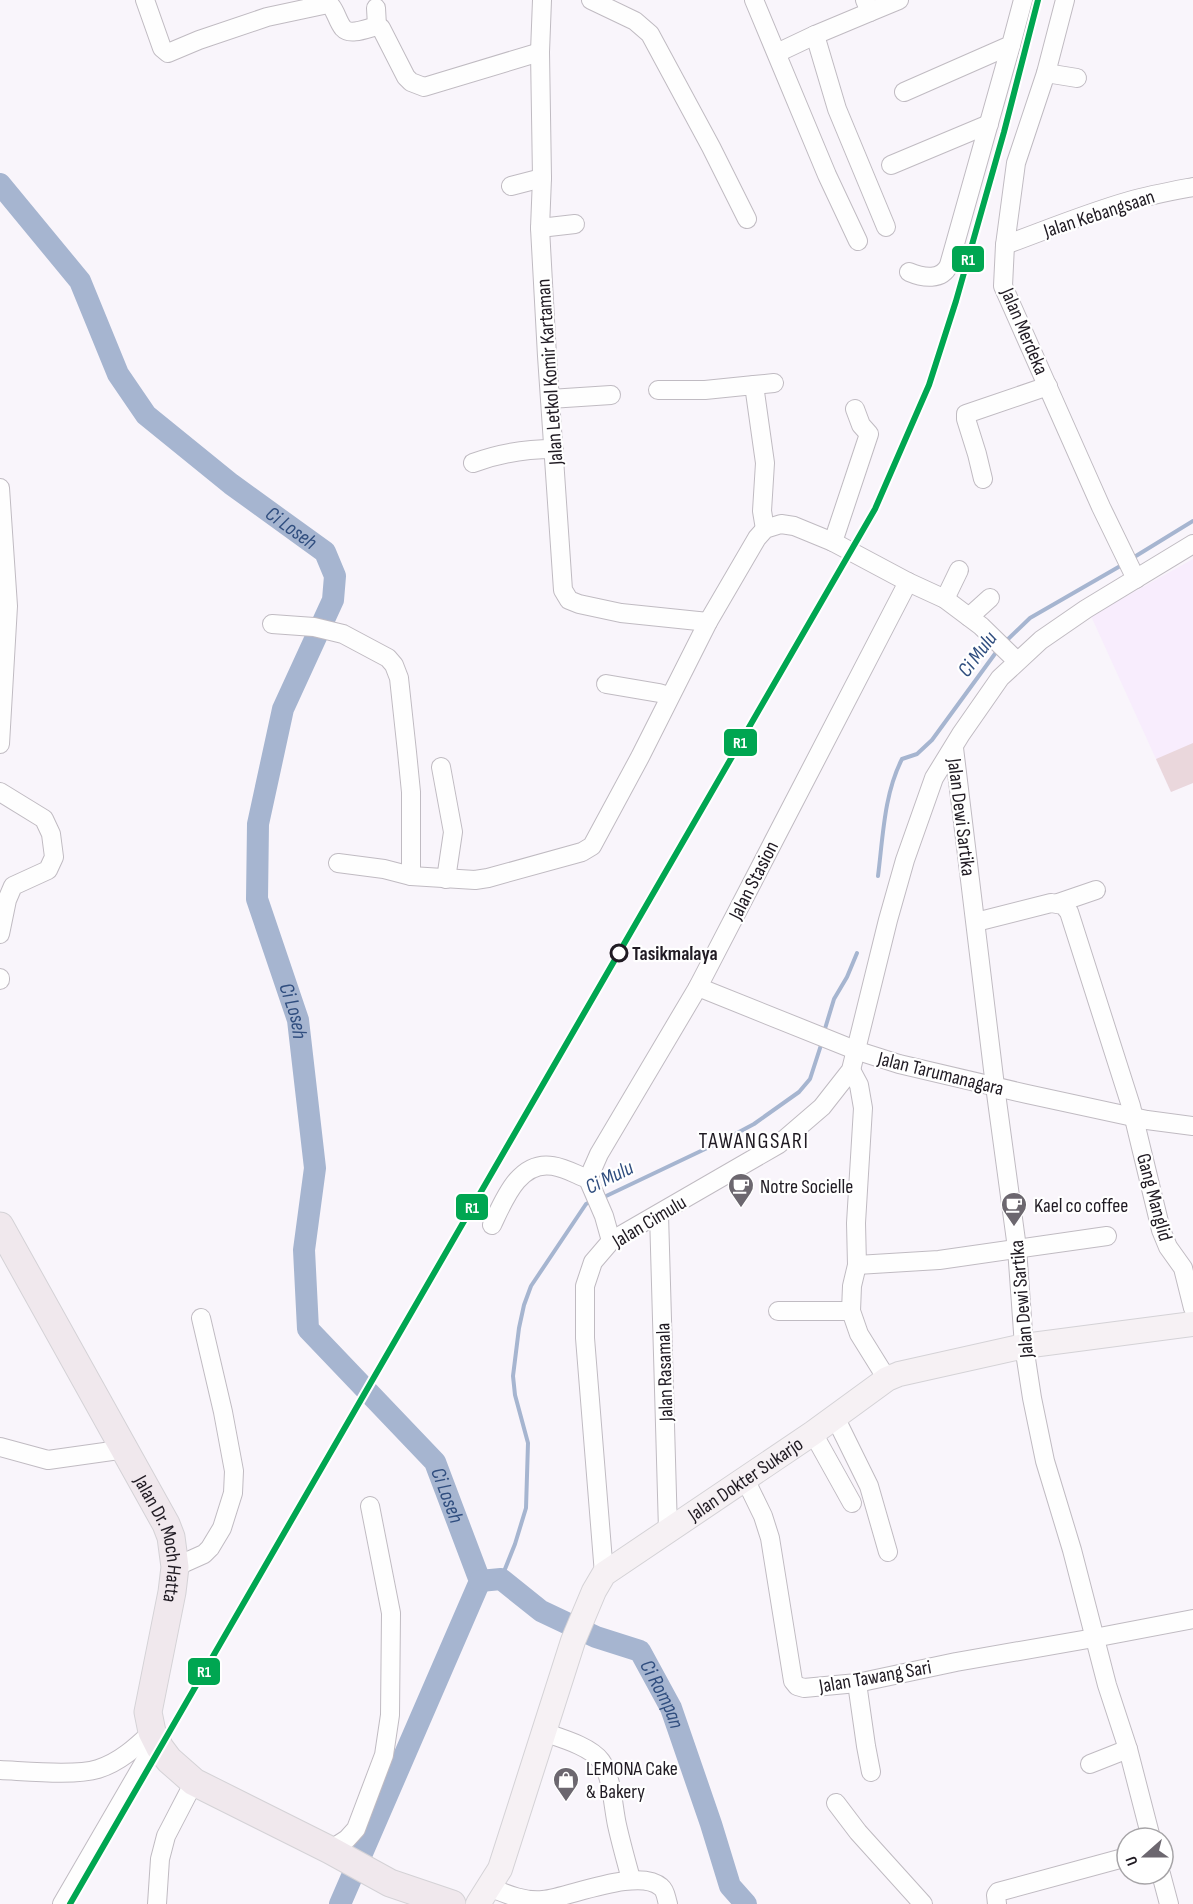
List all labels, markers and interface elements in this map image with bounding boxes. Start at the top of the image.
street label: Jalan Kebangsaan [1040,185,1158,243]
line badge: R1 [951,245,985,273]
text: R1 [961,251,976,270]
street label: Jalan Letkol Komir Kartaman [532,278,569,467]
street label: Jalan Merdeka [995,283,1053,378]
water label: Ci Loseh [261,501,322,555]
water label: Ci Mulu [952,626,1003,682]
line badge: R1 [723,728,758,757]
text: R1 [733,734,748,753]
street label: Jalan Dewi Sartika [942,756,980,877]
street label: Jalan Stasion [723,837,784,925]
place label: Tasikmalaya [632,942,718,966]
marker: Tasikmalaya [610,944,628,962]
water label: Ci Loseh [273,980,312,1040]
street label: Jalan Tarumanagara [874,1046,1006,1101]
district label: TAWANGSARI [699,1128,809,1155]
street label: Gang Manglid [1131,1151,1177,1244]
water label: Ci Mulu [581,1155,638,1200]
cafe icon: Notre Socielle [726,1171,756,1209]
place label: Notre Socielle [760,1175,853,1199]
cafe icon: Kael co coffee [999,1190,1029,1228]
street label: Jalan Cimulu [607,1191,691,1254]
line badge: R1 [455,1193,489,1221]
place label: Kael co coffee [1034,1194,1128,1218]
text: R1 [465,1199,480,1218]
street label: Jalan Dewi Sartika [1005,1239,1039,1360]
street label: Jalan Rasamala [651,1322,679,1423]
street label: Jalan Dokter Sukarjo [683,1432,808,1527]
water label: Ci Loseh [425,1464,469,1527]
street label: Jalan Dr. Moch Hatta [128,1470,186,1604]
street label: Jalan Tawang Sari [816,1655,933,1699]
water label: Ci Rompan [634,1656,689,1732]
line badge: R1 [187,1657,221,1686]
text: R1 [197,1663,212,1682]
place label: LEMONA Cake & Bakery [586,1757,678,1804]
shop icon: LEMONA Cake & Bakery [551,1765,581,1803]
north arrow [1115,1826,1175,1886]
text: U [1122,1854,1143,1868]

